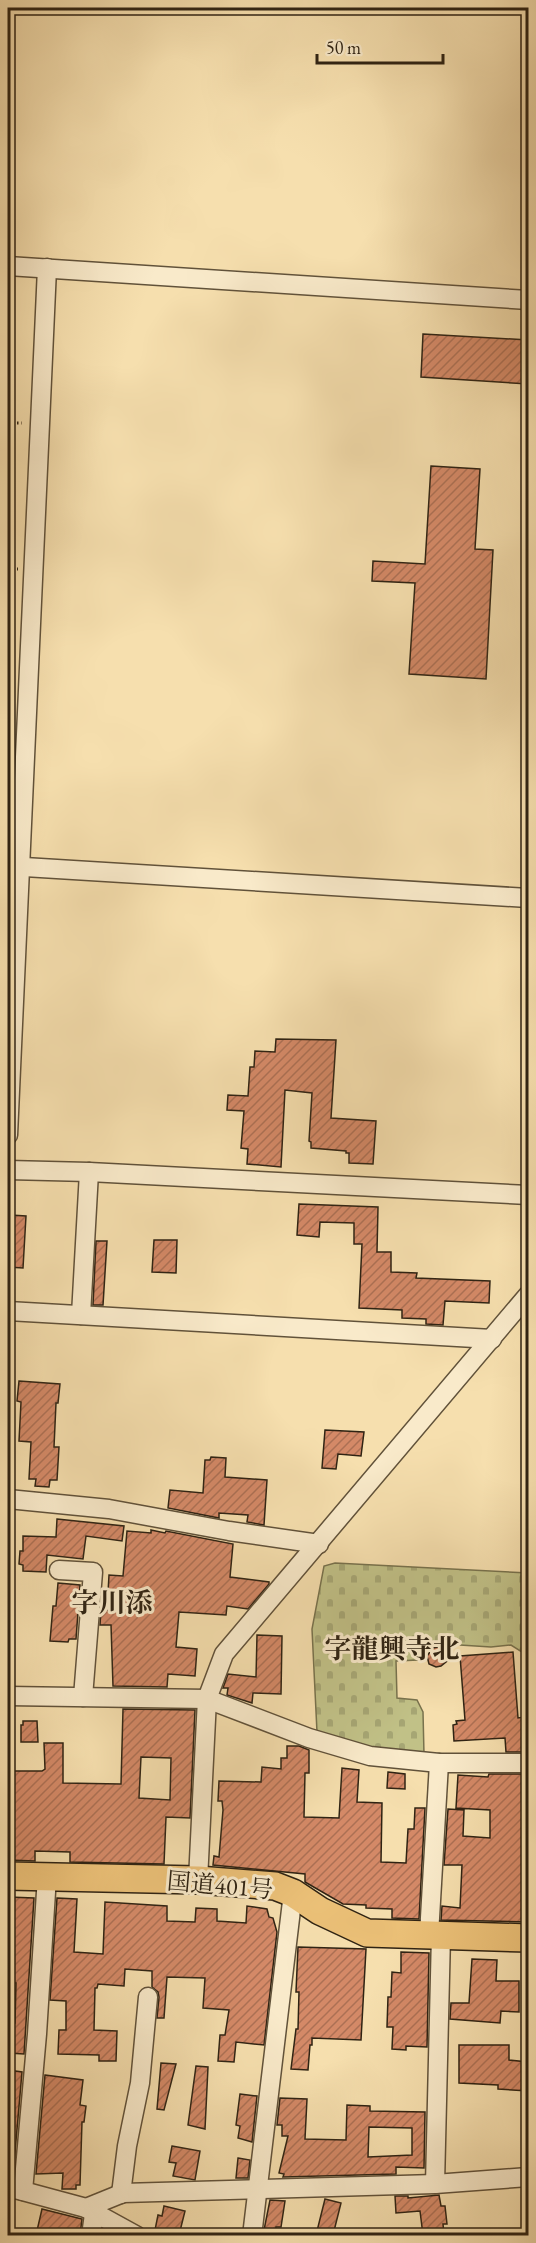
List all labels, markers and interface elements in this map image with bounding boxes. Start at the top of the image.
scale bar [317,27,443,65]
text: 50 m [326,36,361,59]
district label: 字川添 [72,1585,153,1620]
district label: 字龍興寺北 [325,1631,460,1666]
street label: 国道401号 [166,1865,274,1905]

